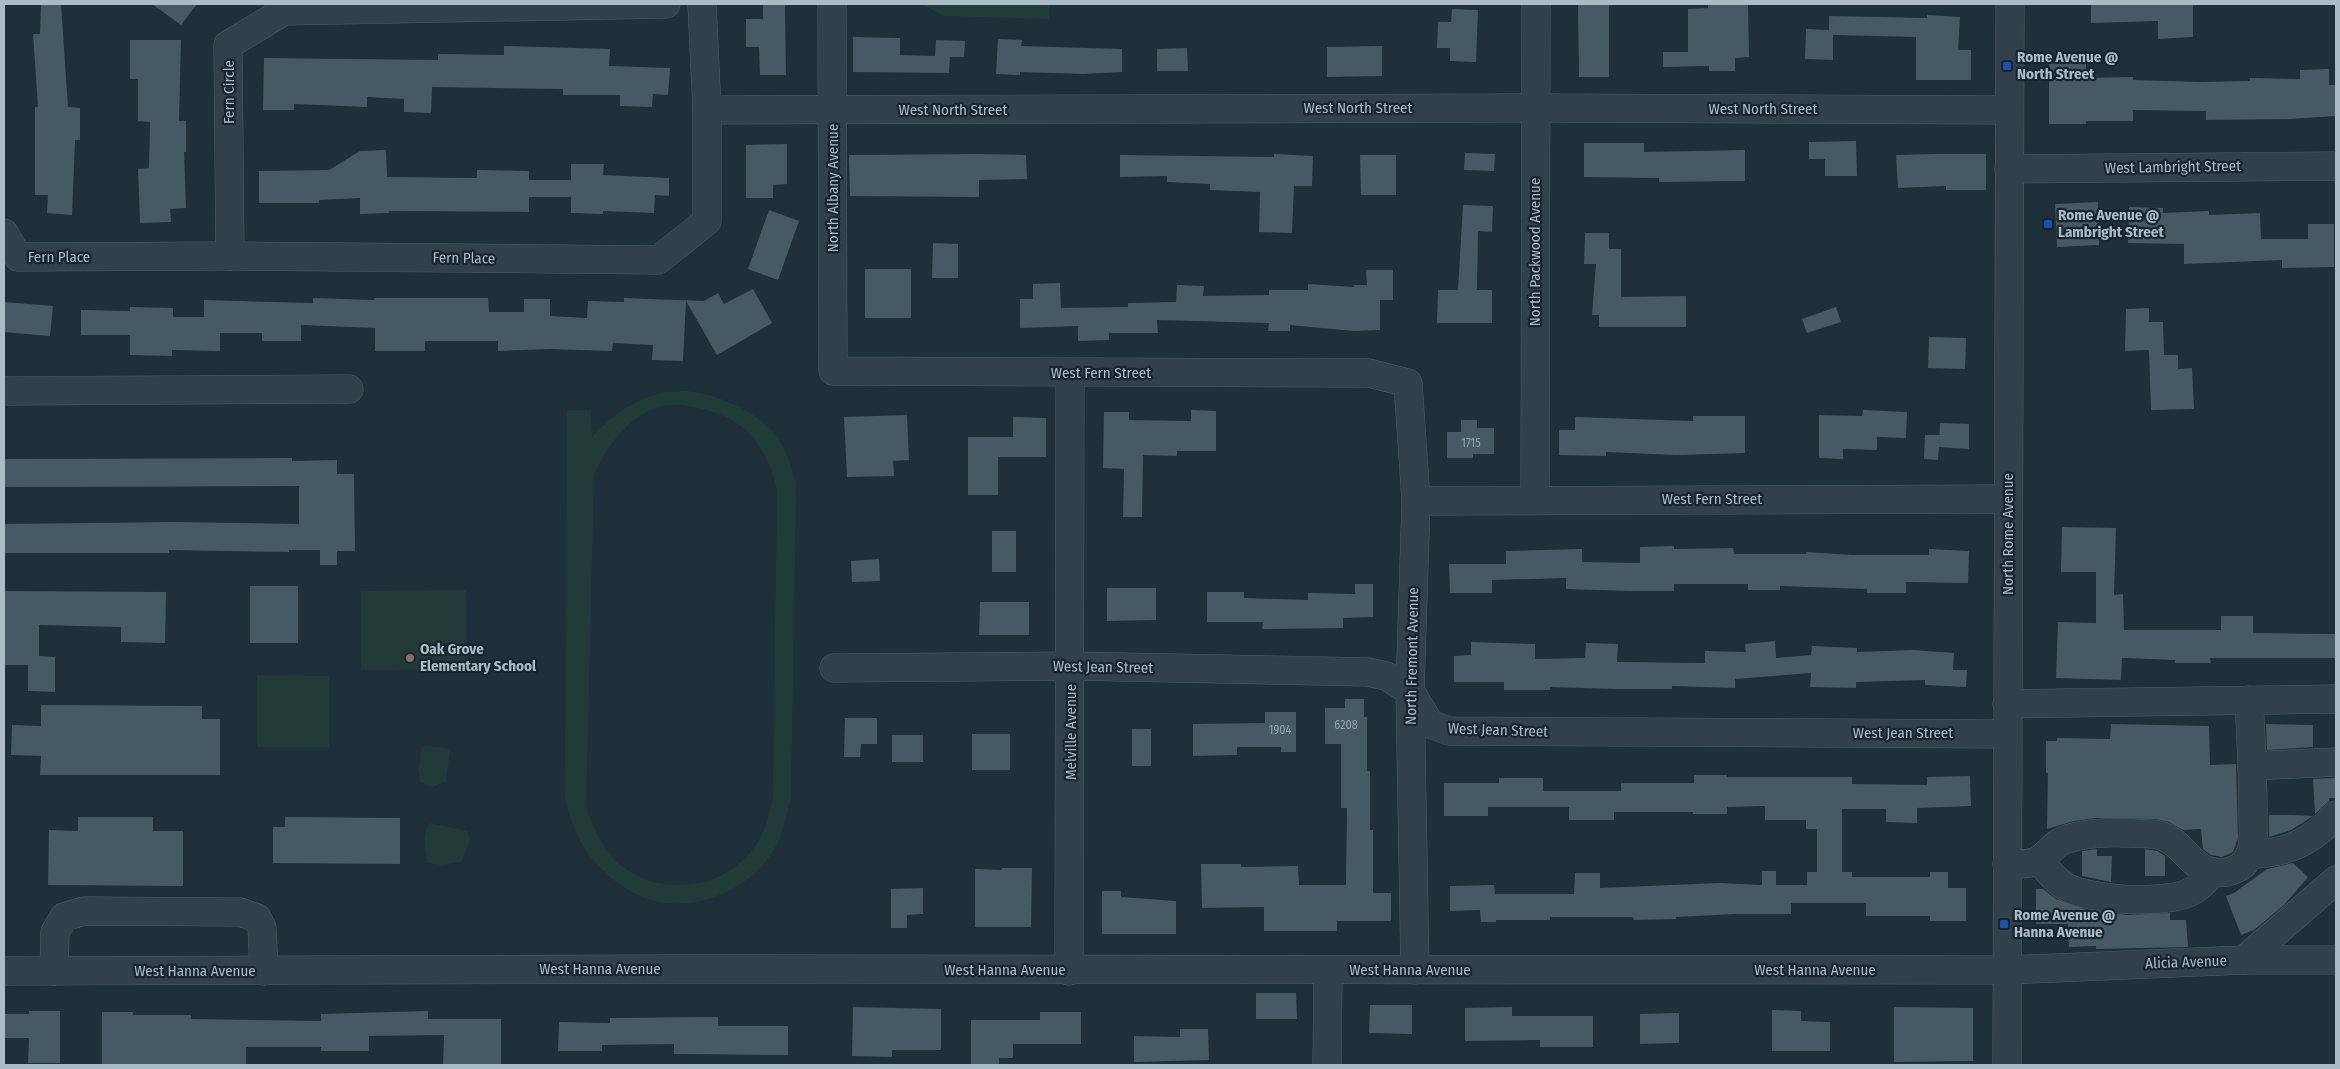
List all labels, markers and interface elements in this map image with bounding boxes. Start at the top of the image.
place label: Rome Avenue @ North Street [2017,48,2118,83]
street label: Fern Circle [220,60,238,124]
marker: Rome Avenue @ North Street [2001,60,2013,72]
street label: West North Street [1304,99,1412,117]
street label: West North Street [1709,100,1817,118]
street label: West North Street [899,101,1007,119]
street label: North Albany Avenue [824,124,842,252]
street label: West Lambright Street [2105,157,2241,177]
street label: North Packwood Avenue [1526,178,1544,326]
place label: Rome Avenue @ Lambright Street [2058,206,2164,241]
marker: Rome Avenue @ Lambright Street [2042,218,2054,230]
street label: Fern Place [28,248,90,266]
street label: Fern Place [433,248,495,268]
street label: West Fern Street [1051,364,1151,382]
house number: 1715 [1461,436,1481,450]
street label: North Rome Avenue [1999,473,2017,595]
street label: West Fern Street [1662,490,1762,508]
street label: North Fremont Avenue [1402,587,1422,725]
place label: Oak Grove Elementary School [420,640,537,675]
marker: Oak Grove Elementary School [404,652,416,664]
street label: West Jean Street [1053,657,1153,677]
street label: Melville Avenue [1062,684,1080,780]
house number: 6208 [1334,718,1358,732]
street label: West Jean Street [1448,719,1549,741]
house number: 1904 [1269,723,1291,737]
street label: West Jean Street [1853,724,1953,742]
place label: Rome Avenue @ Hanna Avenue [2014,906,2115,941]
marker: Rome Avenue @ Hanna Avenue [1998,918,2010,930]
street label: Alicia Avenue [2145,952,2227,972]
street label: West Hanna Avenue [539,960,661,978]
street label: West Hanna Avenue [944,961,1066,979]
street label: West Hanna Avenue [1349,961,1471,979]
street label: West Hanna Avenue [1754,961,1876,979]
street label: West Hanna Avenue [134,962,256,980]

